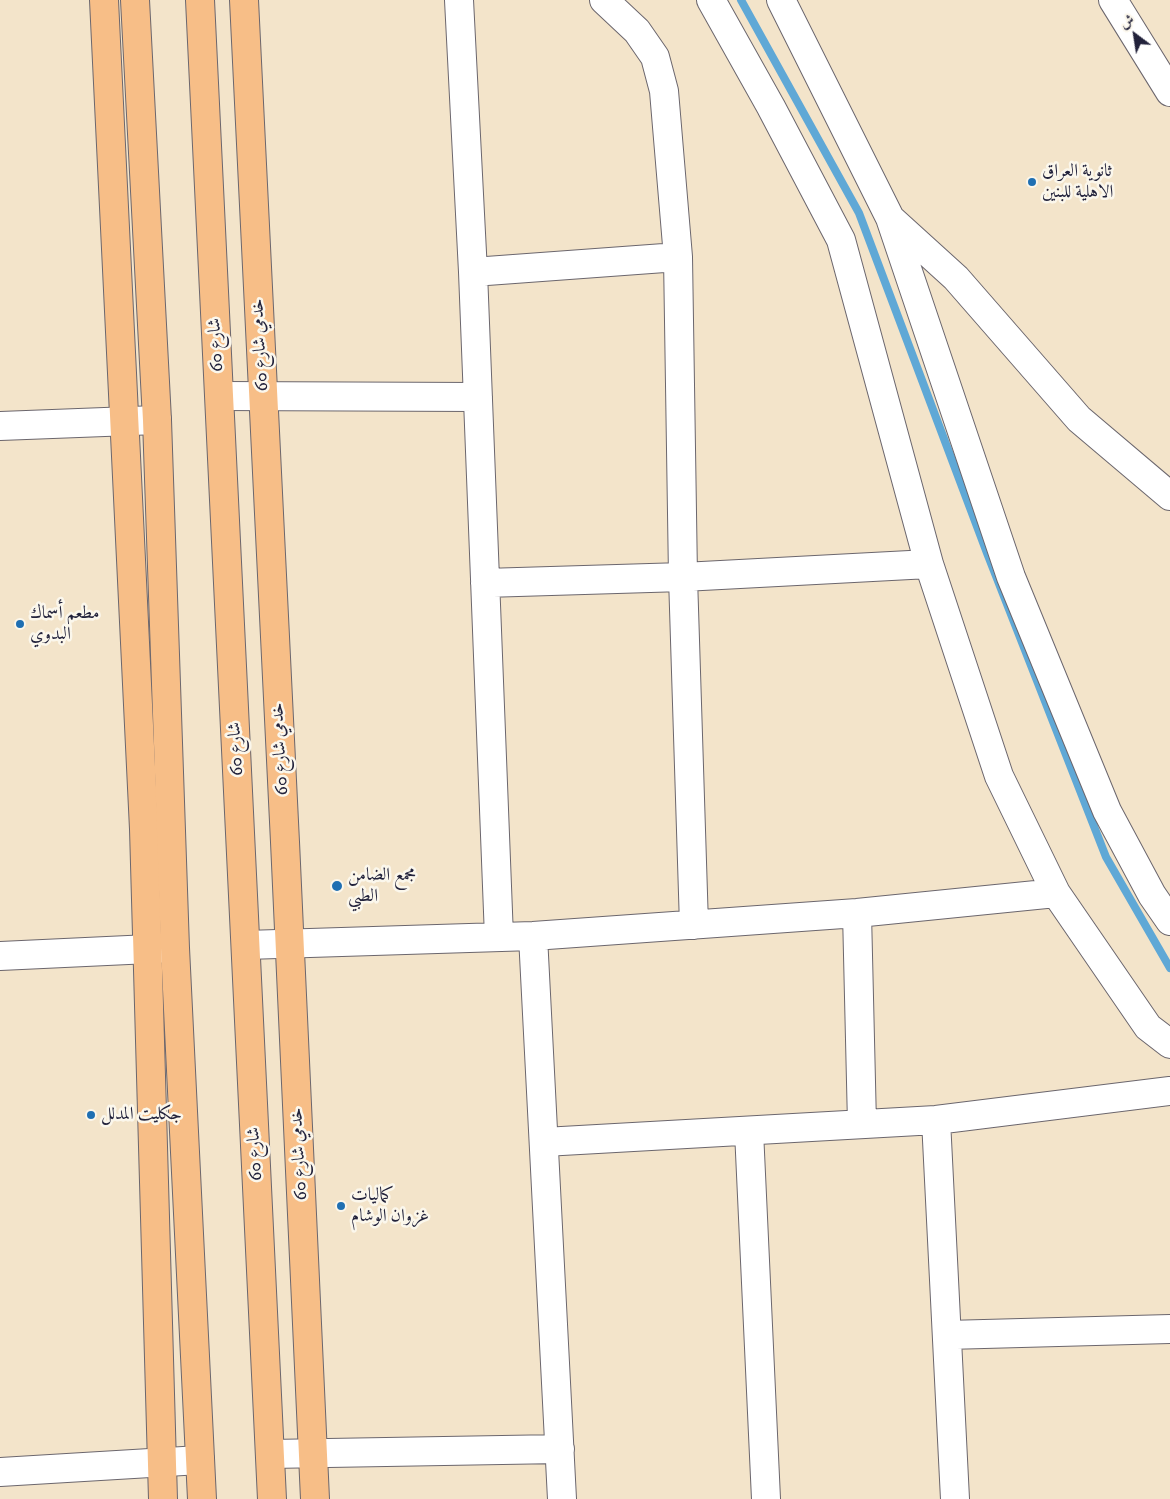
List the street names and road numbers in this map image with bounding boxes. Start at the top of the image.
street label: خدمي شارع 60 [248,298,274,392]
street label: شارع 60 [205,317,229,373]
street label: خدمي شارع 60 [268,702,294,796]
street label: شارع 60 [225,721,249,777]
street label: خدمي شارع 60 [287,1107,313,1201]
street label: شارع 60 [244,1126,268,1182]

